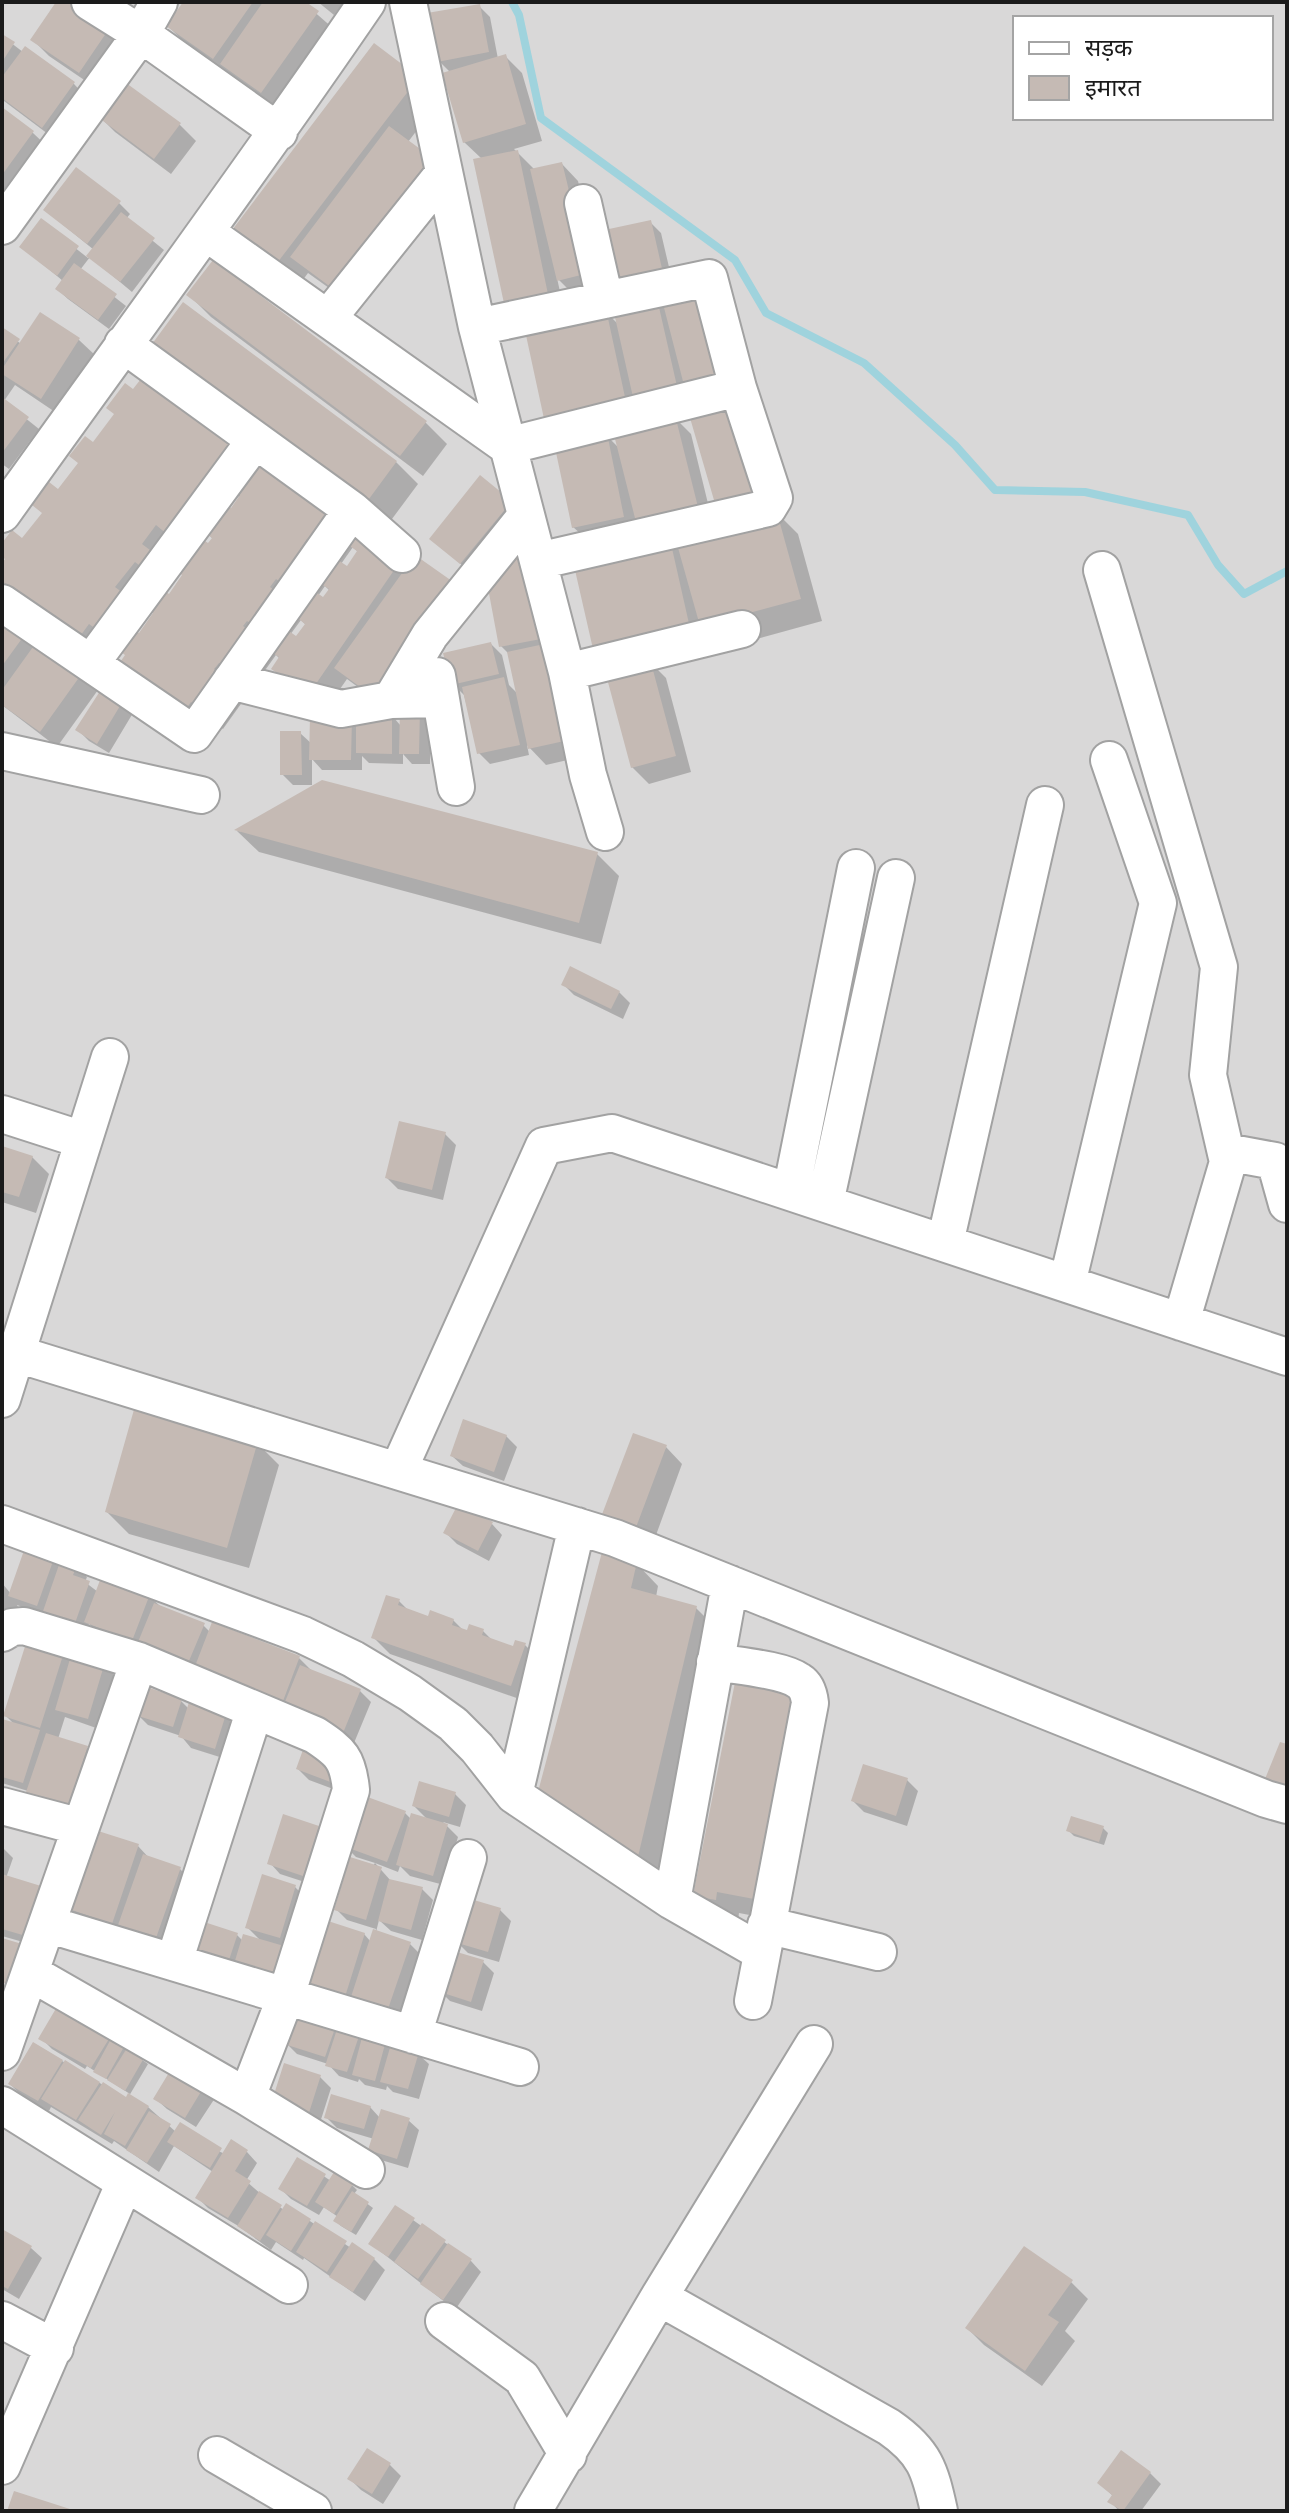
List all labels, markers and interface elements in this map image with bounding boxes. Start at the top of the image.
legend [1013,16,1273,120]
text: सड़क [1085,30,1133,63]
text: इमारत [1085,70,1142,103]

